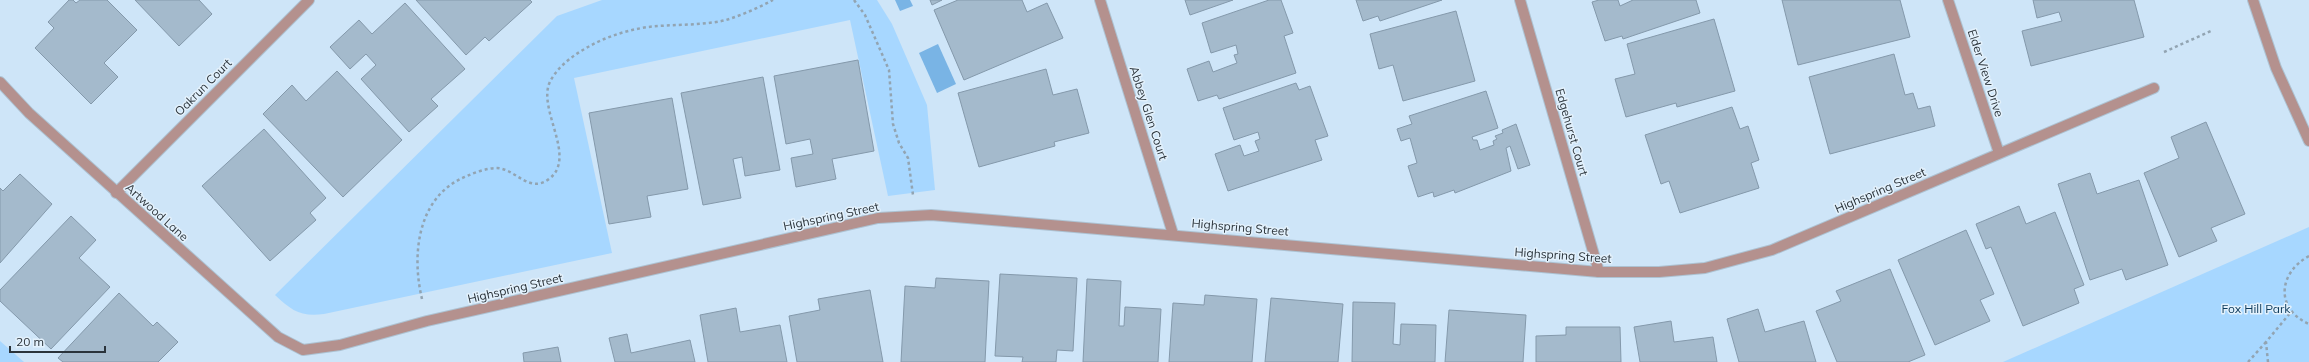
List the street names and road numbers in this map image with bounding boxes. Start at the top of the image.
street label: Elder View Drive [1965,27,2007,119]
street label: Oakrun Court [171,55,235,119]
street label: Abbey Glen Court [1127,64,1171,162]
street label: Edgehurst Court [1552,87,1592,177]
street label: Highspring Street [1832,164,1928,216]
street label: Artwood Lane [122,180,192,244]
street label: Highspring Street [782,199,880,233]
street label: Highspring Street [1191,215,1289,239]
street label: Highspring Street [1514,244,1612,266]
street label: Highspring Street [466,270,564,306]

